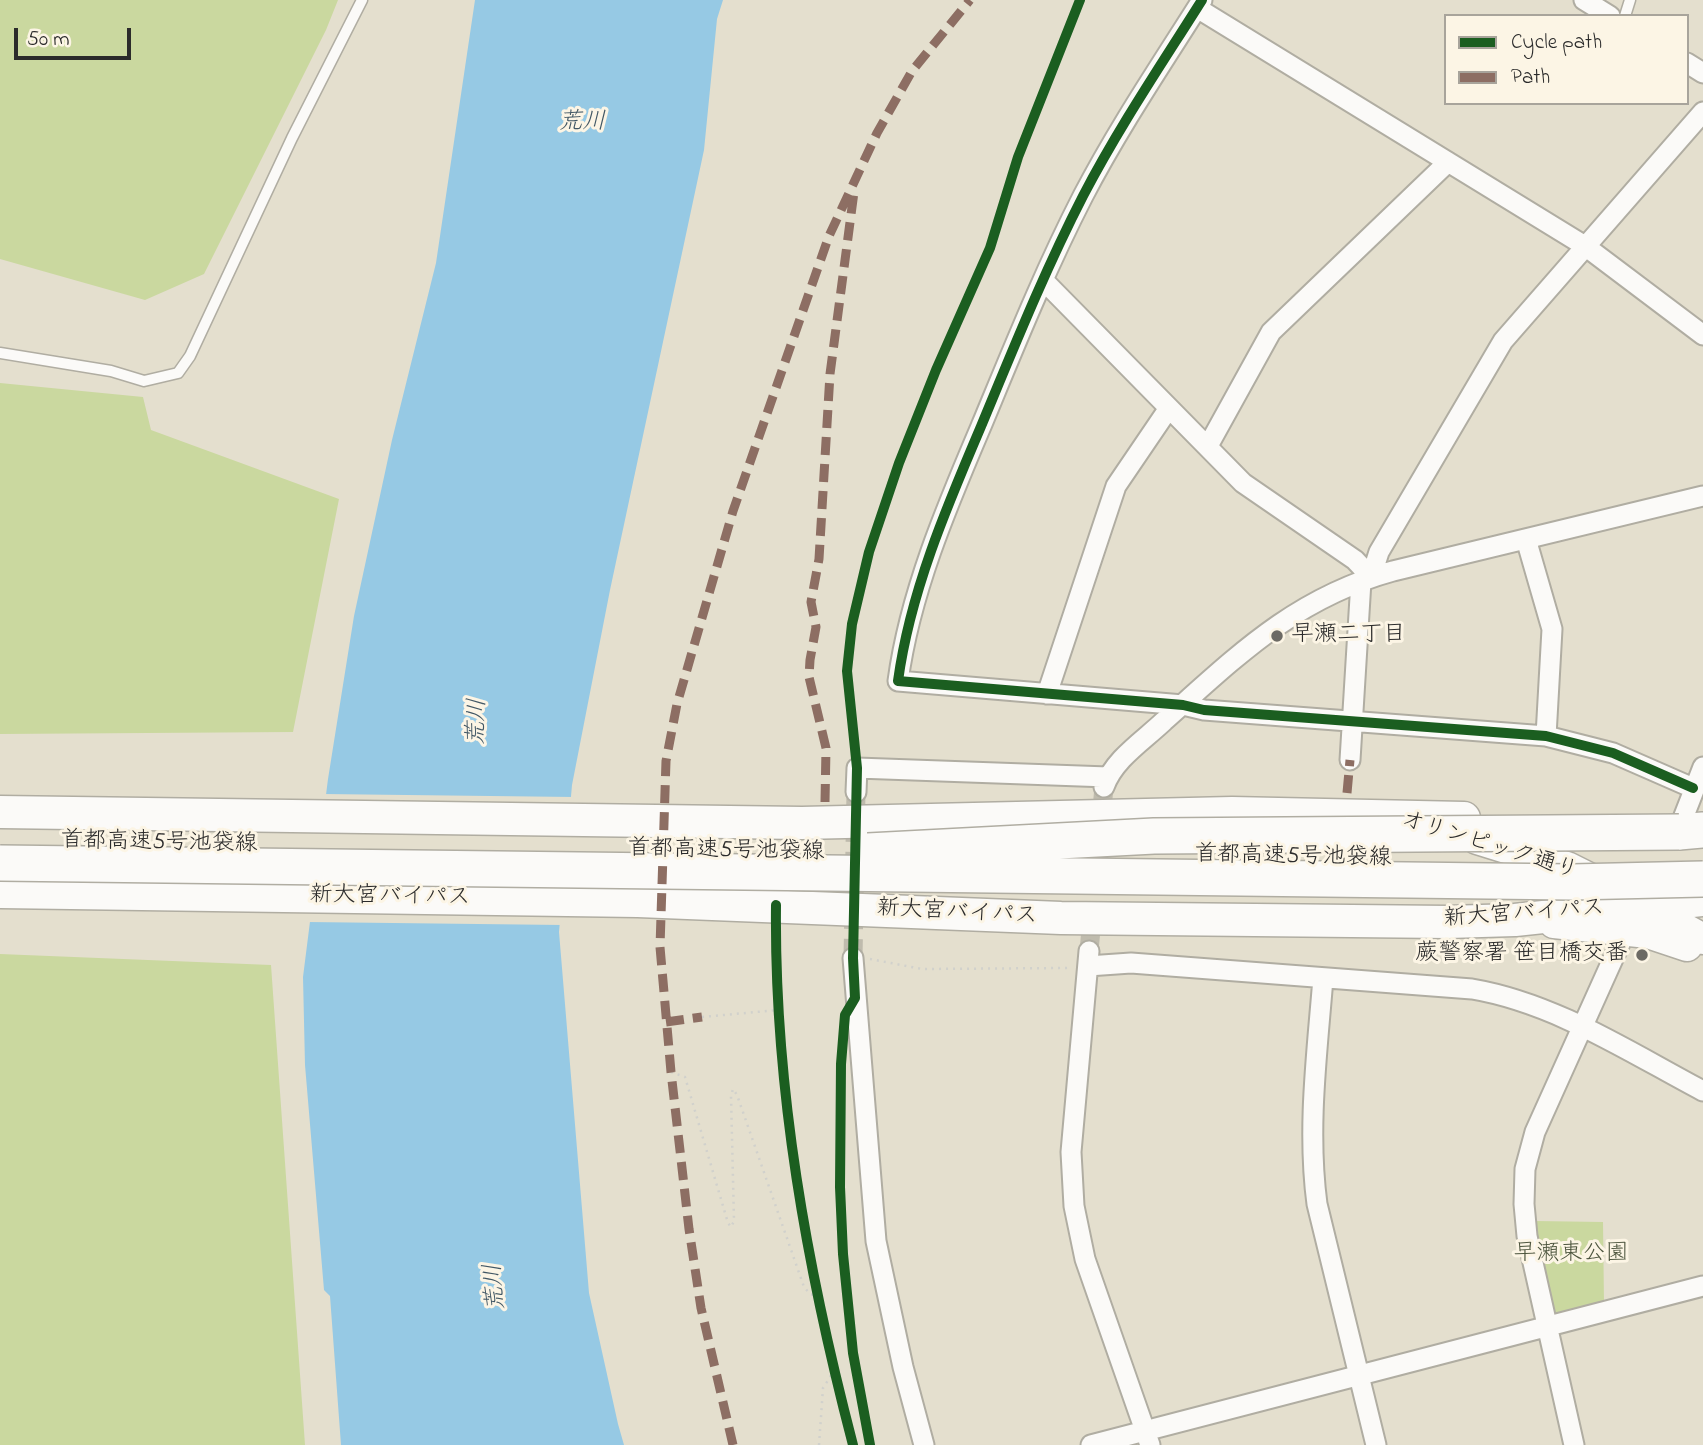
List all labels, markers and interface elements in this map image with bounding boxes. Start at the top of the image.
scale bar [18,14,135,58]
legend [1444,14,1689,105]
text: 50 m [27,25,70,55]
text: Cycle path [1511,28,1602,58]
text: Path [1511,63,1550,93]
water label: 荒川 [558,110,606,138]
place label: 早瀬二丁目 [1291,622,1406,650]
marker: 早瀬二丁目 [1269,628,1285,644]
water label: 荒川 [464,698,494,746]
street label: オリンピック通り [1397,807,1581,887]
street label: 首都高速5号池袋線 [60,828,258,860]
street label: 首都高速5号池袋線 [627,836,825,868]
street label: 首都高速5号池袋線 [1194,842,1392,874]
street label: 新大宮バイパス [309,883,471,913]
street label: 新大宮バイパス [876,896,1038,932]
street label: 新大宮バイパス [1443,896,1605,934]
place label: 蕨警察署 笹目橋交番 [1415,941,1628,969]
marker: 蕨警察署 笹目橋交番 [1634,947,1650,963]
park label: 早瀬東公園 [1514,1241,1628,1269]
water label: 荒川 [481,1262,513,1312]

